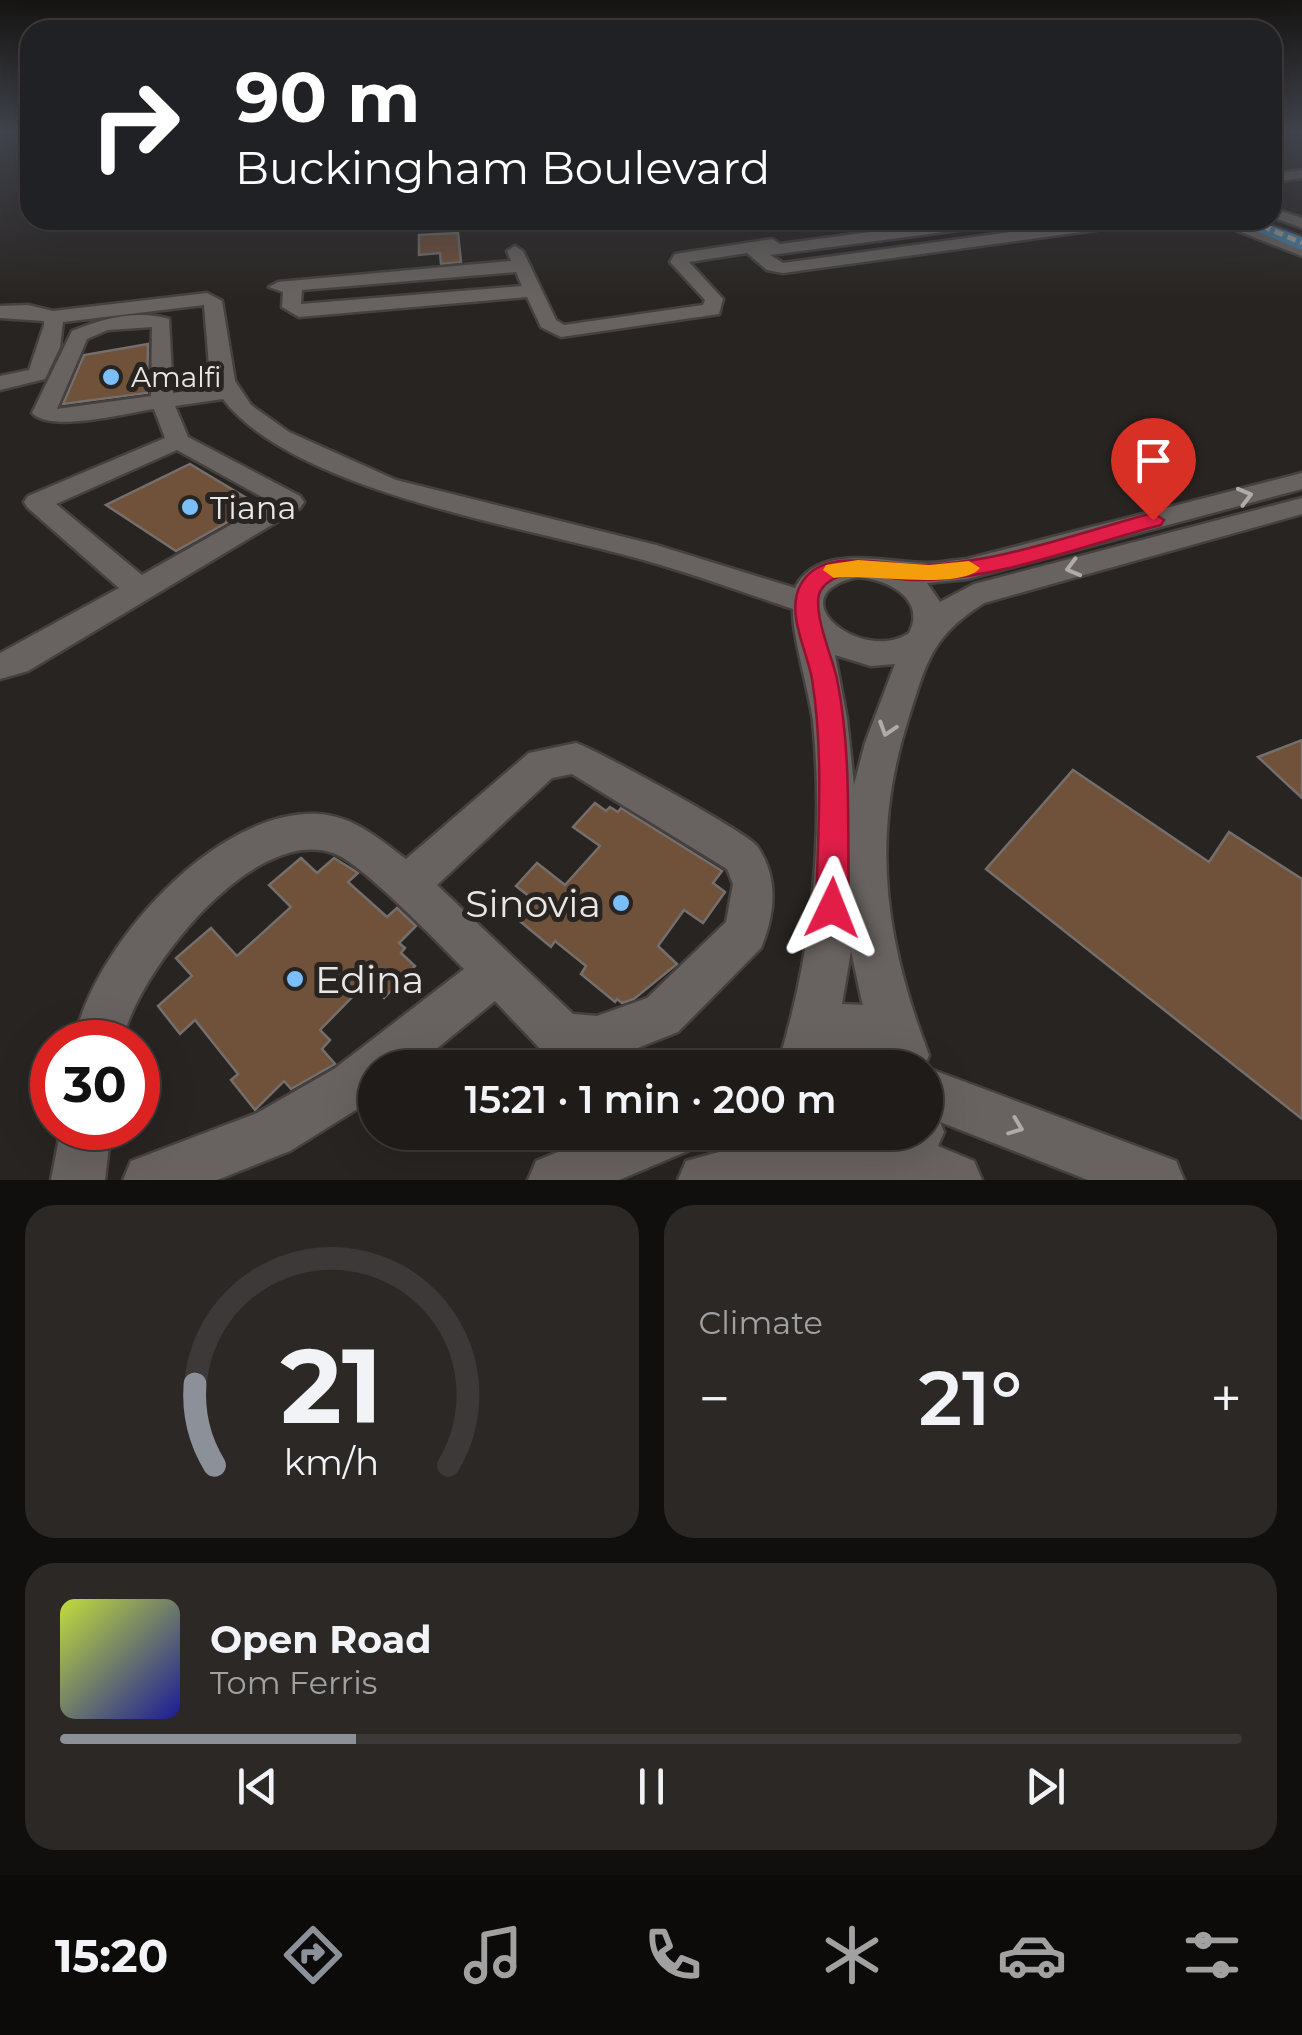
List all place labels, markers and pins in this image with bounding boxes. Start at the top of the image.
place label: Amalfi [131,360,222,394]
marker: Amalfi [100,366,122,388]
pin [1111,418,1196,521]
place label: Tiana [210,488,296,527]
marker: Tiana [179,496,201,518]
place label: Sinovia [465,880,601,927]
marker: Sinovia [610,892,632,914]
place label: Edina [315,956,424,1003]
marker: Edina [284,968,306,990]

